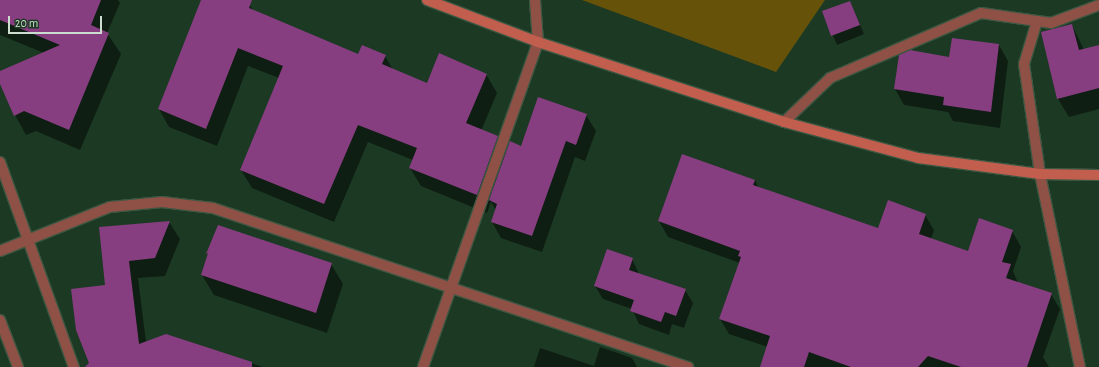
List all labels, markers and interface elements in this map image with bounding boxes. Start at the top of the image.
scale bar [10,8,104,34]
text: 20 m [15,17,38,29]

